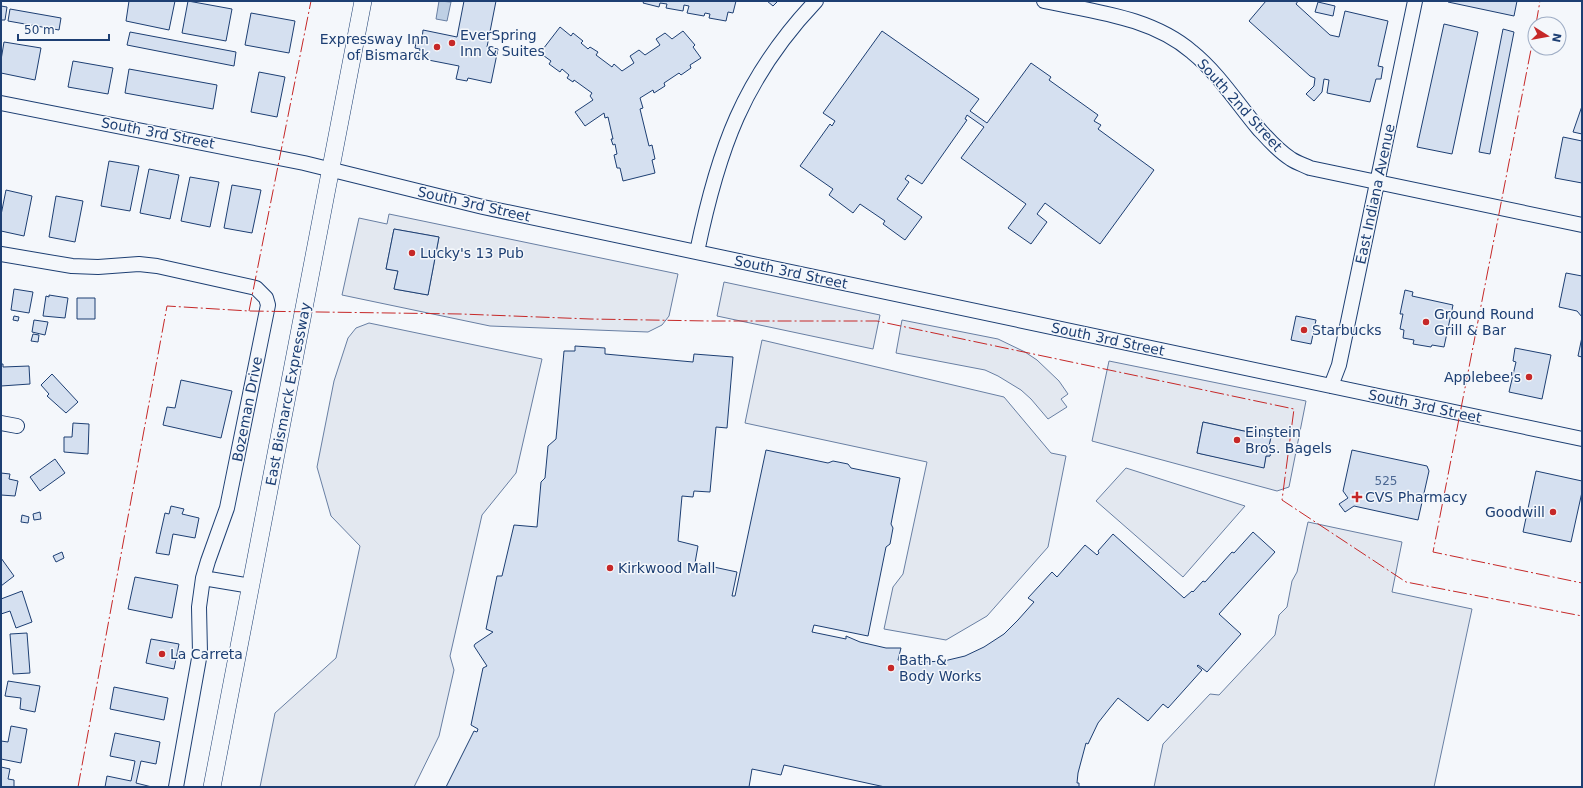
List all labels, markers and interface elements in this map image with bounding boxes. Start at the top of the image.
scale bar [18,16,109,42]
north arrow [1527,16,1567,56]
text: 50 m [24,23,55,37]
place label: EverSpring Inn & Suites [460,27,545,59]
place label: Expressway Inn of Bismarck [320,31,430,63]
text: N [1549,32,1564,44]
marker: EverSpring Inn & Suites [447,38,457,48]
marker: Expressway Inn of Bismarck [432,42,442,52]
street label: South 2nd Street [1194,56,1286,155]
street label: South 3rd Street [100,114,217,152]
street label: East Indiana Avenue [1352,122,1398,266]
street label: South 3rd Street [416,183,533,225]
place label: Lucky's 13 Pub [420,245,524,261]
marker: Lucky's 13 Pub [407,248,417,258]
street label: South 3rd Street [733,252,850,292]
street label: East Bismarck Expressway [262,301,314,487]
place label: Ground Round Grill & Bar [1434,306,1534,338]
marker: Ground Round Grill & Bar [1421,317,1431,327]
street label: South 3rd Street [1050,319,1167,359]
place label: Starbucks [1312,322,1382,338]
marker: Starbucks [1299,325,1309,335]
street label: Bozeman Drive [229,355,265,463]
place label: Applebee's [1444,369,1521,385]
marker: Applebee's [1524,372,1534,382]
street label: South 3rd Street [1367,386,1484,426]
place label: Einstein Bros. Bagels [1245,424,1332,456]
marker: Einstein Bros. Bagels [1232,435,1242,445]
house number: 525 [1375,474,1397,488]
place label: CVS Pharmacy [1365,489,1467,505]
marker: CVS Pharmacy [1352,492,1362,502]
place label: Goodwill [1485,504,1545,520]
marker: Goodwill [1548,507,1558,517]
place label: Kirkwood Mall [618,560,715,576]
marker: Kirkwood Mall [605,563,615,573]
place label: La Carreta [170,646,243,662]
marker: La Carreta [157,649,167,659]
place label: Bath & Body Works [899,652,982,684]
marker: Bath & Body Works [886,663,896,673]

